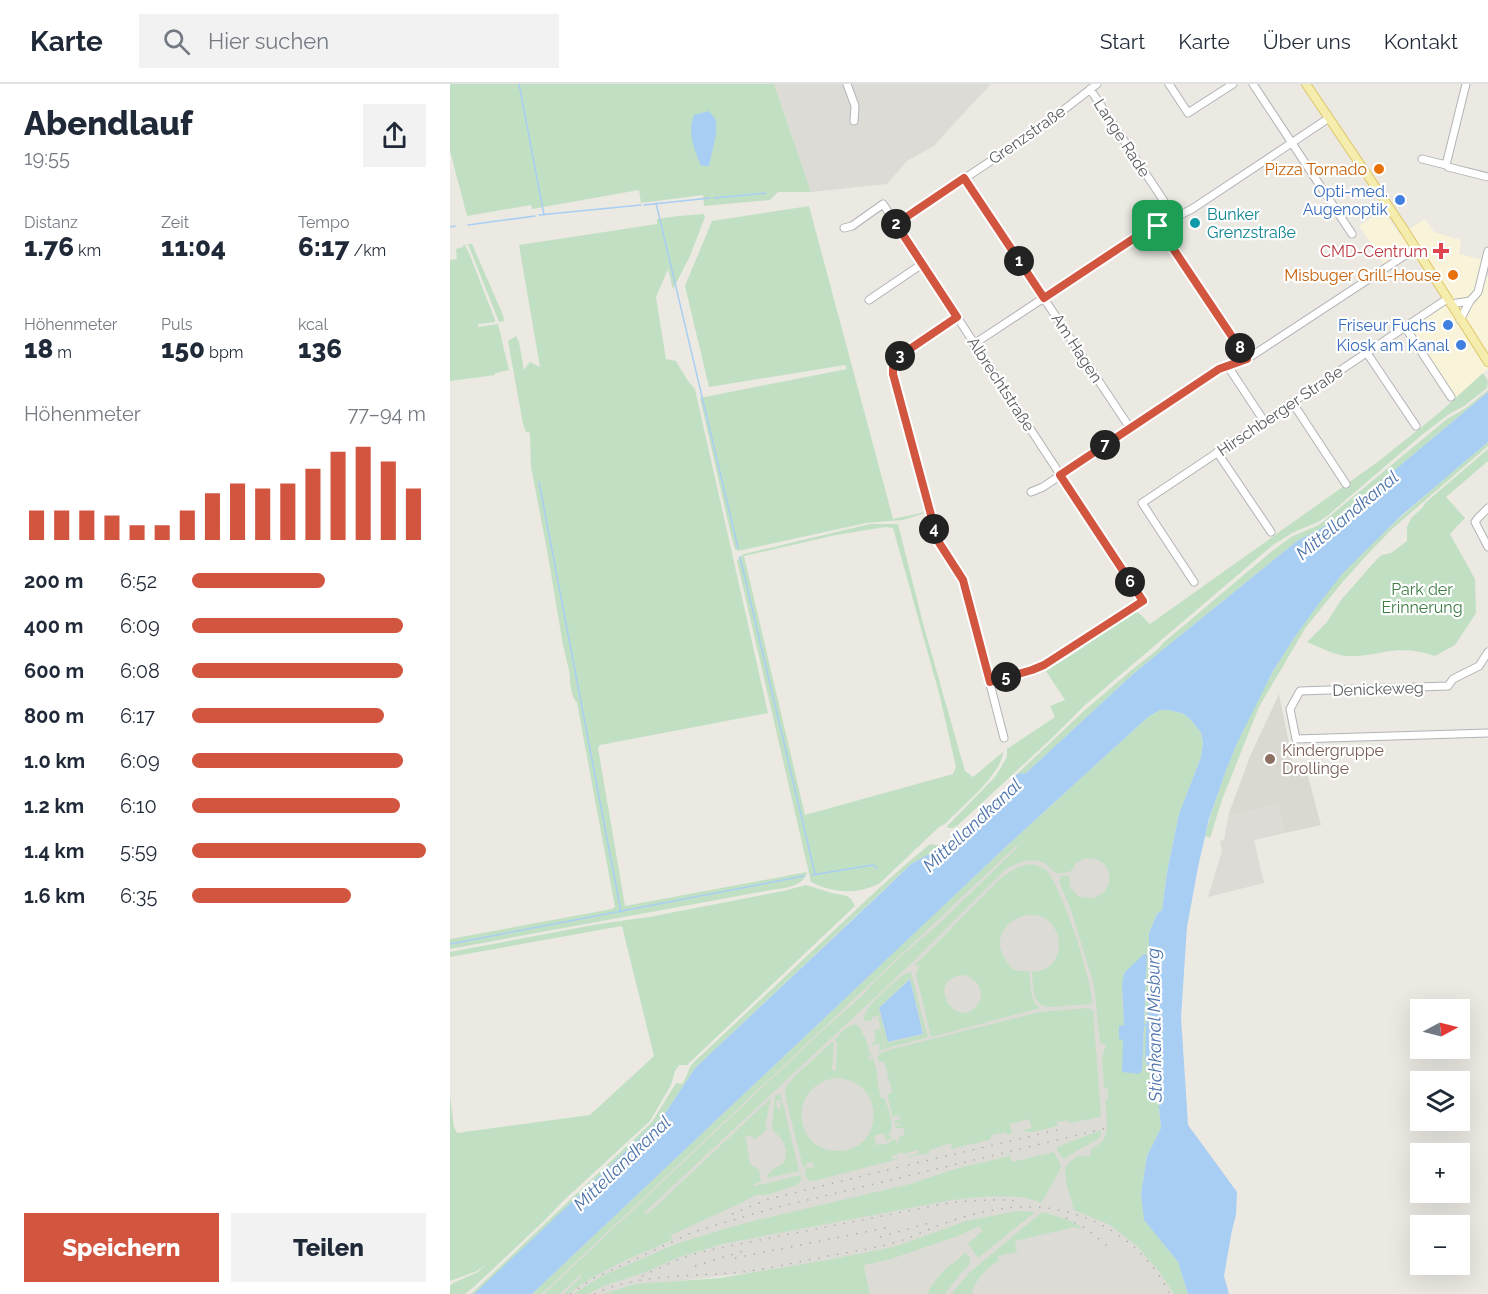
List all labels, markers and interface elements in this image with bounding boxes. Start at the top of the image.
search box [139,14,559,68]
text: Karte [30,25,103,58]
icon: search [160,25,193,58]
text: Hier suchen [208,28,329,54]
text: Start [1100,29,1145,54]
text: Karte [1178,29,1230,54]
text: Über uns [1263,29,1351,54]
text: Kontakt [1384,29,1458,54]
street label: Lange Rade [1090,95,1154,181]
street label: Grenzstraße [985,102,1069,168]
text: Abendlauf [24,104,193,143]
button: share [363,104,426,167]
text: 19:55 [24,146,70,170]
place label: Pizza Tornado [1265,160,1367,179]
marker: Pizza Tornado [1372,162,1386,176]
place label: Opti-med. Augenoptik [1303,182,1389,219]
marker: Opti-med. Augenoptik [1393,193,1407,207]
pin [1132,200,1183,251]
place label: Bunker Grenzstraße [1207,205,1296,242]
pin: 2 [881,209,911,239]
icon: arrive [1141,209,1174,242]
text: Distanz [24,213,78,232]
text: Zeit [161,213,189,232]
text: Tempo [298,213,349,232]
text: 2 [891,214,901,233]
marker: Bunker Grenzstraße [1188,216,1202,230]
text: 1.76 [24,232,74,262]
text: 11:04 [161,232,226,262]
text: 6:17 [298,232,349,262]
text: km [74,241,101,260]
text: /km [349,241,386,260]
place label: CMD-Centrum [1320,242,1428,261]
marker: CMD-Centrum [1432,242,1450,260]
pin: 1 [1004,246,1034,276]
text: 1 [1015,251,1023,270]
place label: Misbuger Grill-House [1284,266,1441,285]
marker: Misbuger Grill-House [1446,268,1460,282]
street label: Am Hagen [1048,310,1106,386]
text: Höhenmeter [24,315,118,334]
text: Puls [161,315,193,334]
text: kcal [298,315,328,334]
place label: Friseur Fuchs [1338,316,1436,335]
marker: Friseur Fuchs [1441,318,1455,332]
street label: Albrechtstraße [963,333,1039,435]
pin: 8 [1225,333,1255,363]
text: 18 [24,334,53,364]
text: 150 [161,334,205,364]
text: 136 [298,334,342,364]
place label: Kiosk am Kanal [1337,336,1450,355]
text: 8 [1235,338,1245,357]
marker: Kiosk am Kanal [1454,338,1468,352]
pin: 3 [885,341,915,371]
text: m [53,343,72,362]
text: bpm [205,343,243,362]
text: 3 [896,346,904,365]
street label: Hirschberger Straße [1214,362,1346,460]
text: Höhenmeter [24,402,141,426]
text: 77–94 m [348,402,426,426]
pin: 7 [1090,430,1120,460]
text: 7 [1101,435,1109,454]
water label: Mittellandkanal [1292,466,1403,564]
pin: 4 [919,514,949,544]
text: 4 [929,519,939,538]
pin: 6 [1115,567,1145,597]
text: 200 m [24,569,83,593]
text: 6:52 [120,569,157,593]
text: 6 [1125,572,1135,591]
park label: Park der Erinnerung [1381,580,1463,617]
text: 400 m [24,614,83,638]
text: 6:09 [120,614,160,638]
text: 600 m [24,659,84,683]
text: 6:08 [120,659,160,683]
pin: 5 [991,662,1021,692]
text: 5 [1002,667,1010,686]
street label: Denickeweg [1332,678,1424,700]
text: 800 m [24,704,84,728]
text: 6:17 [120,704,155,728]
place label: Kindergruppe Drollinge [1282,741,1384,778]
text: 1.0 km [24,749,85,773]
text: 6:09 [120,749,160,773]
marker: Kindergruppe Drollinge [1263,752,1277,766]
water label: Mittellandkanal [918,774,1026,876]
text: 1.2 km [24,794,84,818]
text: 6:10 [120,794,157,818]
text: 1.4 km [24,839,84,863]
text: 5:59 [120,839,157,863]
text: 1.6 km [24,884,85,908]
text: 6:35 [120,884,157,908]
water label: Stichkanal Misburg [1142,947,1166,1103]
north arrow [1410,999,1470,1059]
map controls [1410,999,1470,1275]
button: layers [1410,1071,1470,1131]
water label: Mittellandkanal [569,1111,675,1215]
button: + [1410,1143,1470,1203]
button: Speichern [24,1213,219,1282]
button: Teilen [231,1213,426,1282]
button: − [1410,1215,1470,1275]

